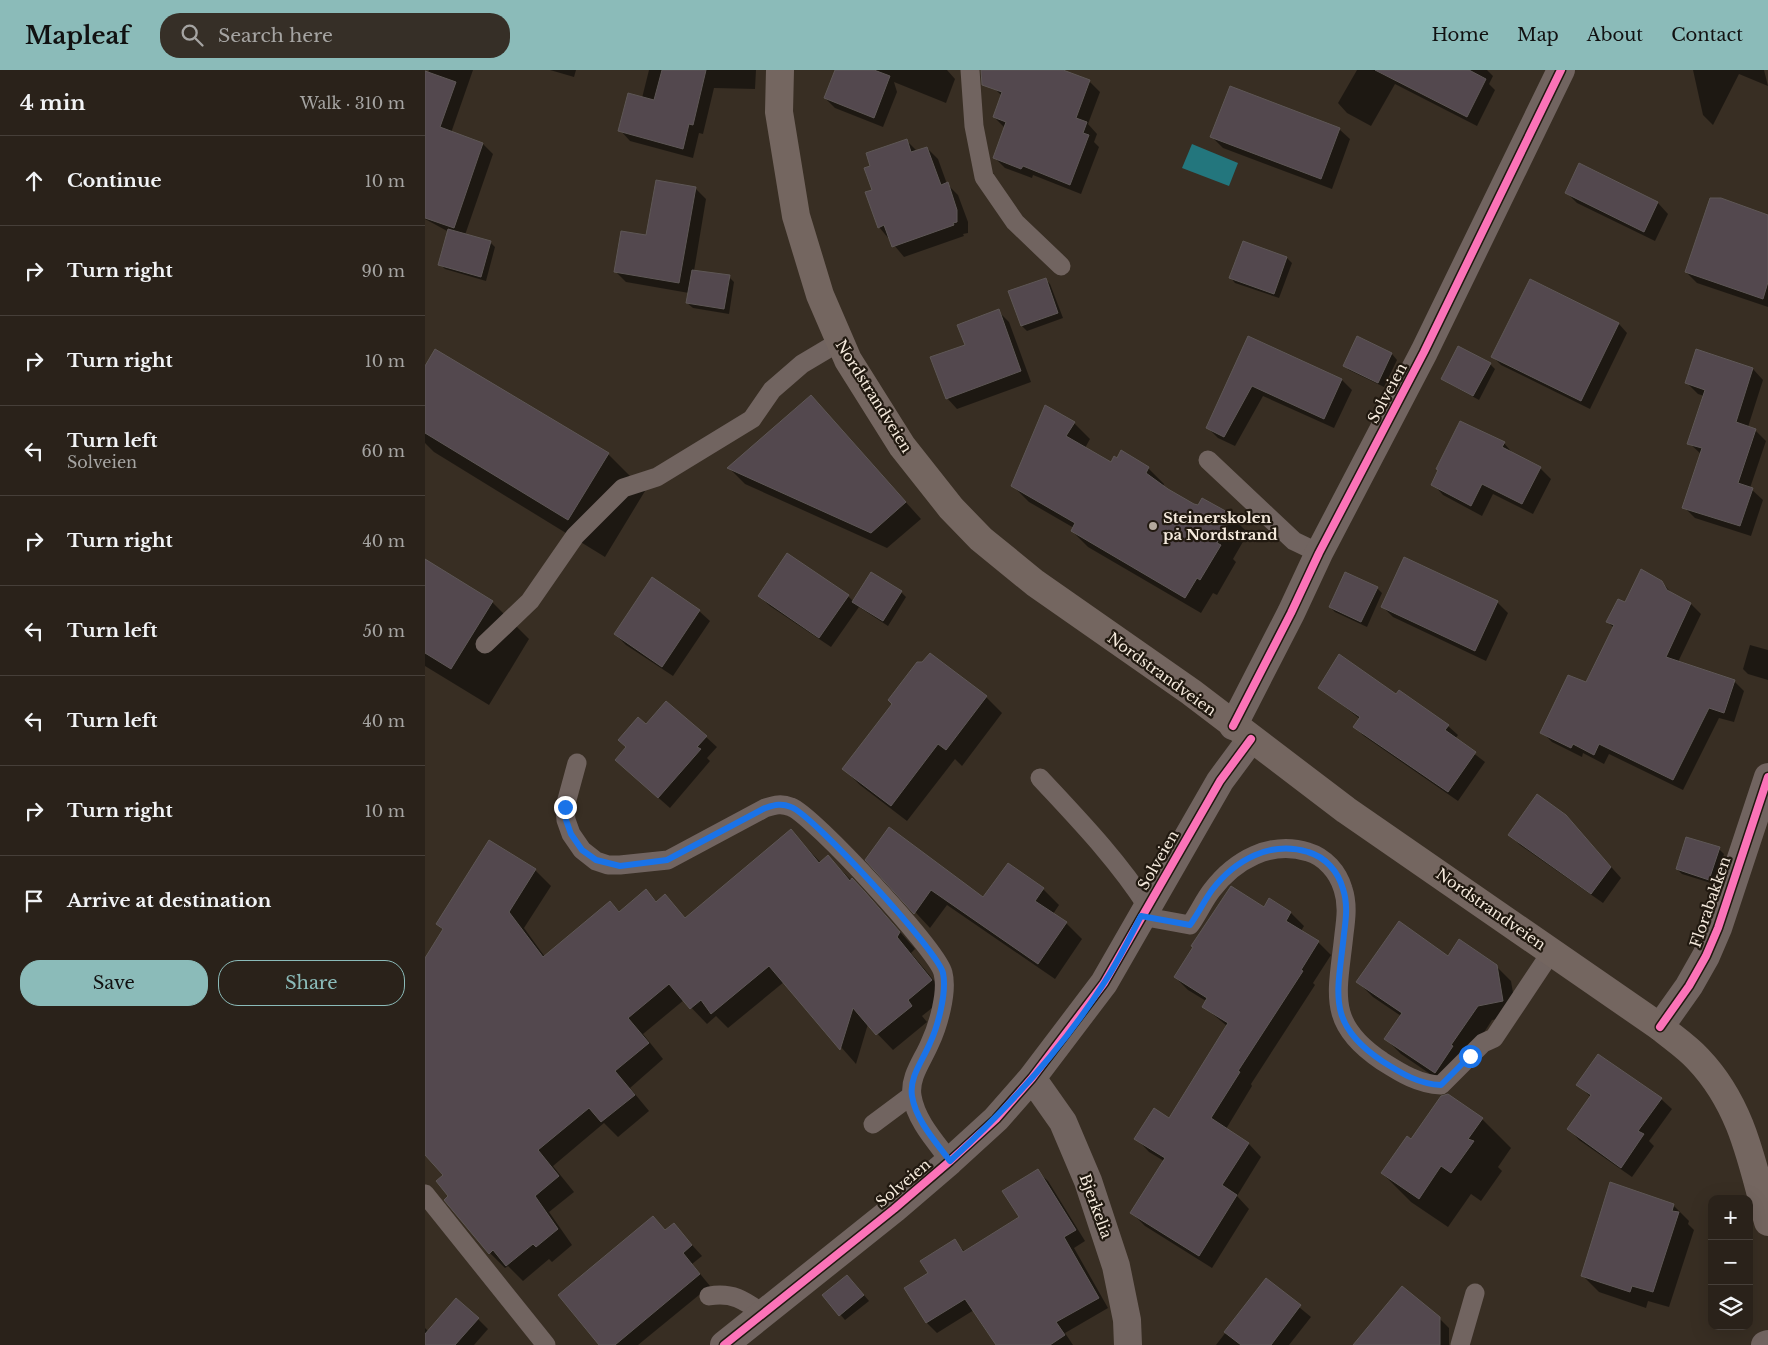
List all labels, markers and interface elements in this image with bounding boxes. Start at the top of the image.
search box [160,13,510,58]
text: Mapleaf [25,21,130,50]
icon: search [178,21,206,49]
text: Search here [218,24,333,47]
text: Home [1431,24,1489,46]
text: Map [1517,24,1559,46]
text: About [1587,24,1643,46]
text: Contact [1671,24,1743,46]
text: 4 min [20,90,86,116]
text: Walk · 310 m [300,93,405,113]
icon: ahead [20,167,48,195]
text: Continue [67,169,162,192]
text: 10 m [365,171,405,191]
icon: right [20,257,48,285]
text: Turn right [67,259,173,282]
text: 90 m [362,261,405,281]
street label: Nordstrandveien [832,336,916,456]
icon: right [20,347,48,375]
text: Turn right [67,349,173,372]
text: 10 m [365,351,405,371]
street label: Solveien [1363,360,1411,426]
text: Turn left [67,429,158,452]
icon: left [20,437,48,465]
text: 60 m [362,441,405,461]
text: Solveien [67,452,137,472]
place label: Steinerskolen på Nordstrand [1163,508,1278,544]
marker: Steinerskolen på Nordstrand [1147,520,1159,532]
icon: right [20,527,48,555]
text: Turn right [67,529,173,552]
text: 40 m [362,531,405,551]
icon: left [20,617,48,645]
text: Turn left [67,619,158,642]
text: 50 m [363,621,405,641]
street label: Nordstrandveien [1104,628,1220,720]
icon: left [20,707,48,735]
text: Turn left [67,709,158,732]
text: 40 m [362,711,405,731]
route end [554,796,577,819]
icon: right [20,797,48,825]
text: Turn right [67,799,173,822]
text: 10 m [365,801,405,821]
street label: Solveien [1133,827,1183,893]
street label: Florabakken [1686,854,1734,950]
street label: Nordstrandveien [1432,864,1550,954]
icon: arrive [20,887,48,915]
text: Arrive at destination [67,889,271,912]
button: Save [20,960,208,1006]
button: Share [218,960,405,1006]
route start [1459,1045,1482,1068]
street label: Solveien [872,1155,934,1211]
street label: Bjerkelia [1076,1171,1117,1241]
map controls [1708,1195,1753,1330]
button: + [1708,1195,1753,1240]
button: − [1708,1240,1753,1285]
button: layers [1708,1285,1753,1330]

